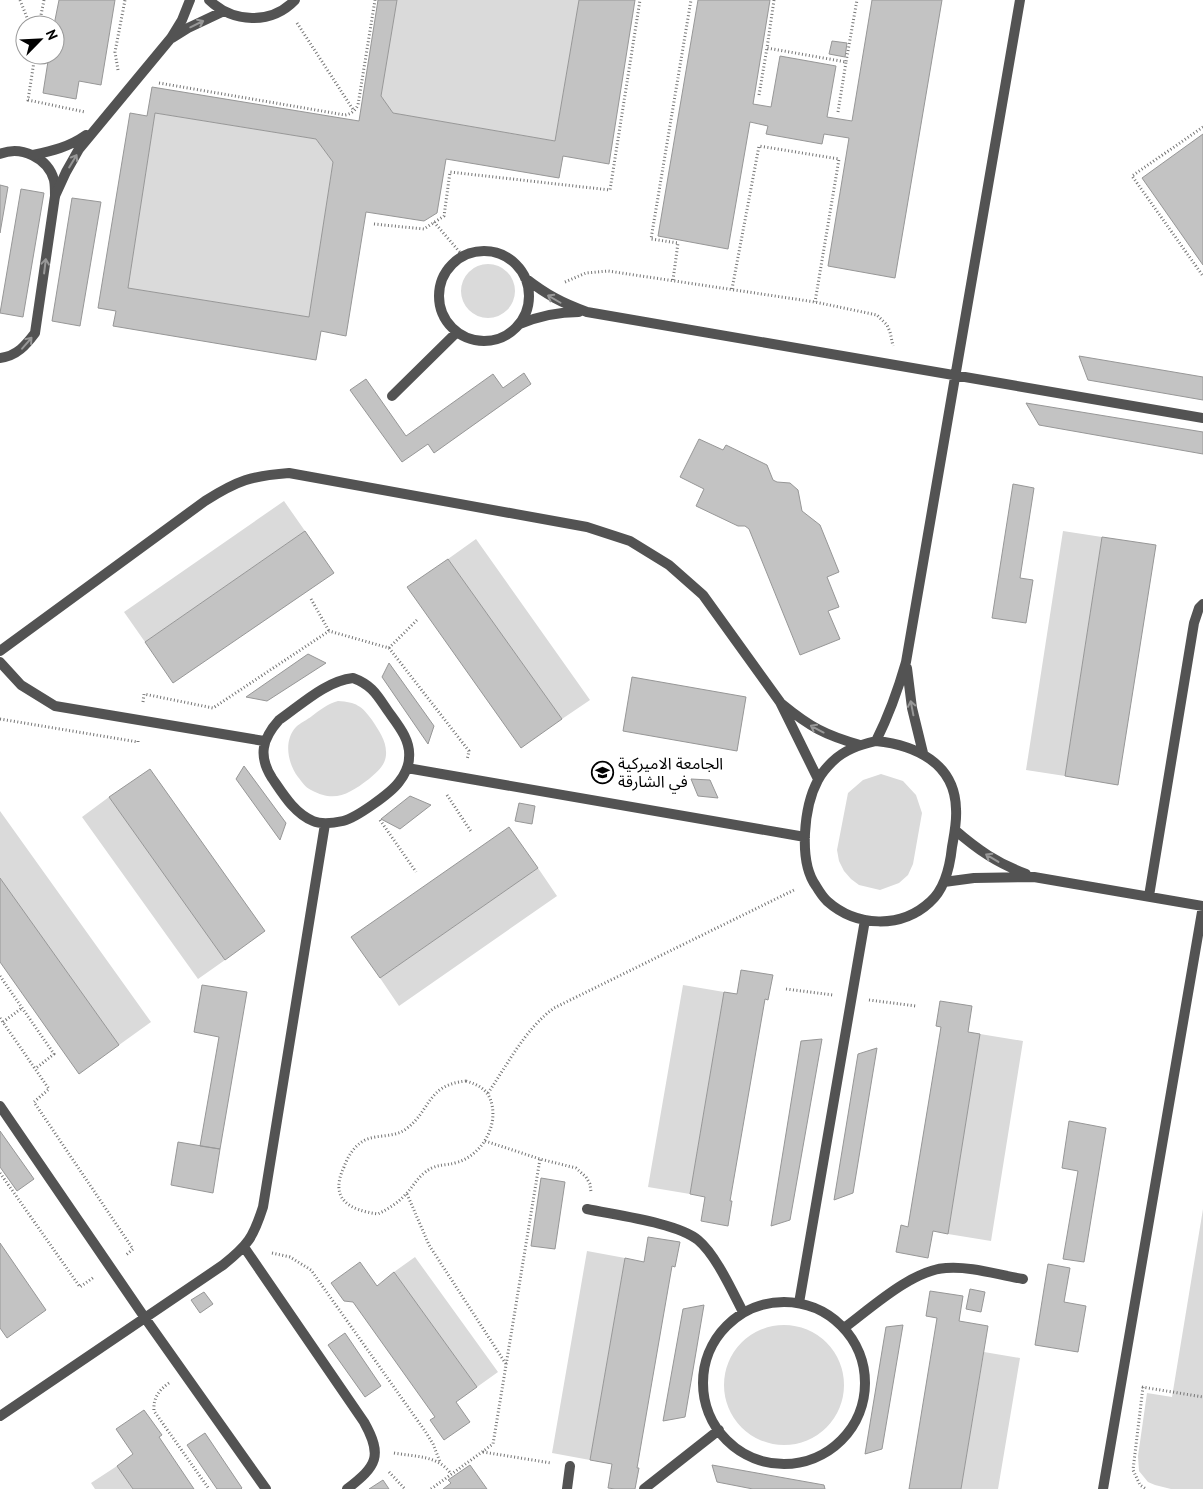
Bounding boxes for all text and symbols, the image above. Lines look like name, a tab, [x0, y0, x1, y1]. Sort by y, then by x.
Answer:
north arrow	[15, 15, 65, 65]
one-way arrow	[189, 19, 204, 28]
text: N	[42, 27, 62, 43]
one-way arrow	[68, 154, 78, 168]
one-way arrow	[40, 259, 50, 275]
one-way arrow	[548, 293, 562, 303]
one-way arrow	[21, 336, 32, 349]
one-way arrow	[907, 700, 917, 716]
one-way arrow	[810, 724, 825, 733]
place label: الجامعة الاميركية في الشارقة	[618, 753, 723, 794]
school or university icon: الجامعة الاميركية في الشارقة	[590, 760, 614, 784]
one-way arrow	[985, 853, 999, 863]

